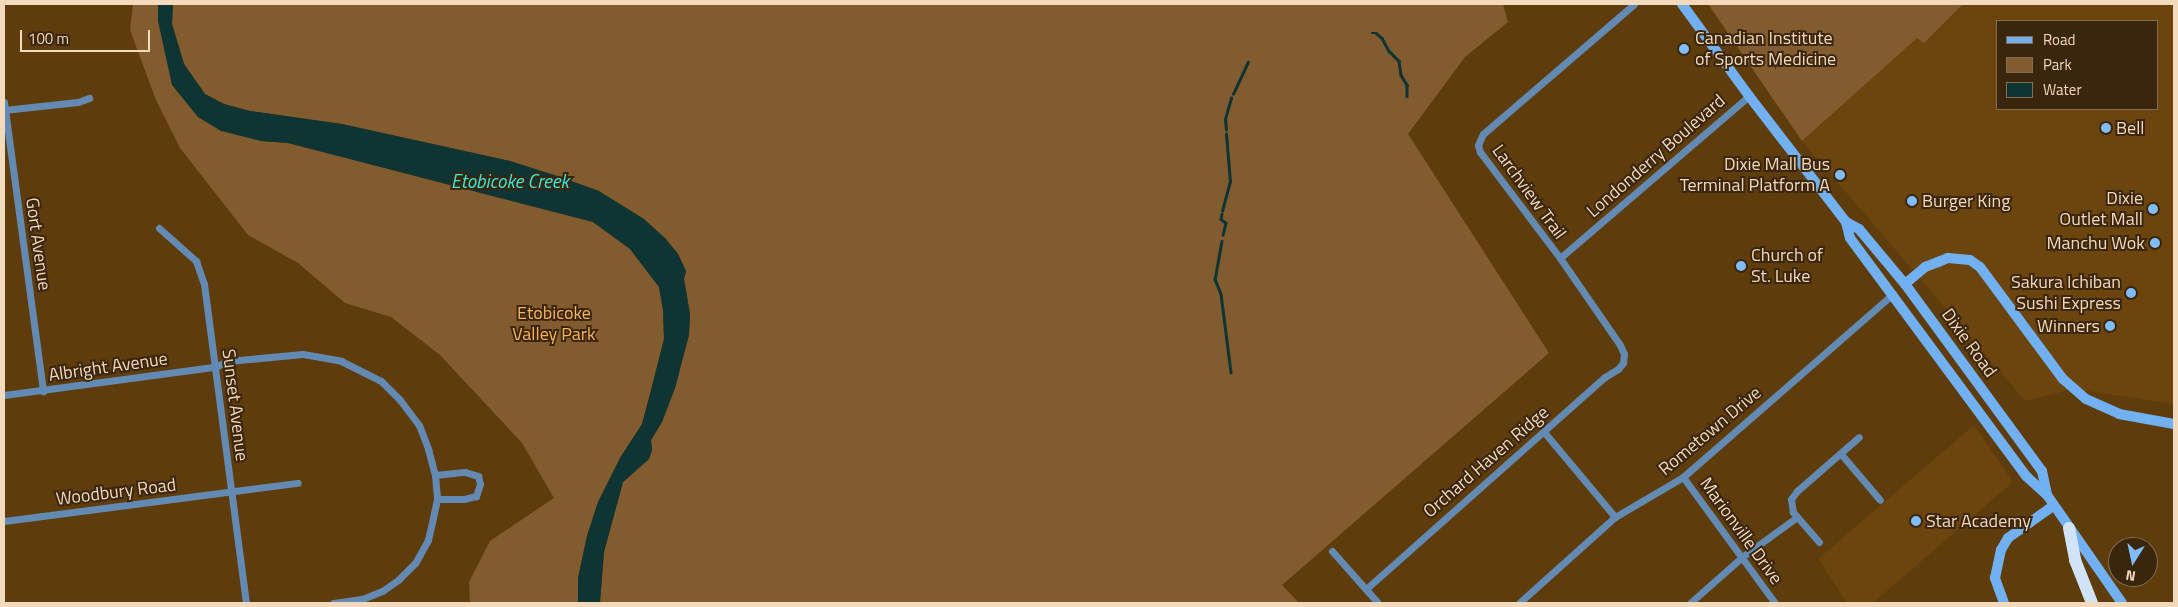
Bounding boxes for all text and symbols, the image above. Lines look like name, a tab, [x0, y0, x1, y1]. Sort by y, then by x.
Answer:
scale bar	[22, 20, 152, 52]
legend	[1996, 20, 2158, 110]
text: 100 m	[28, 27, 69, 50]
place label: Canadian Institute of Sports Medicine	[1695, 28, 1836, 70]
text: Road	[2043, 28, 2075, 51]
marker: Canadian Institute of Sports Medicine	[1677, 42, 1691, 56]
text: Park	[2043, 53, 2072, 76]
text: Water	[2043, 78, 2082, 101]
street label: Londonderry Boulevard	[1582, 90, 1730, 222]
place label: Bell	[2116, 117, 2144, 139]
marker: Bell	[2100, 122, 2112, 134]
street label: Larchview Trail	[1487, 140, 1571, 244]
place label: Dixie Mall Bus Terminal Platform A	[1680, 154, 1830, 196]
marker: Dixie Mall Bus Terminal Platform A	[1834, 169, 1846, 181]
water label: Etobicoke Creek	[451, 170, 569, 192]
place label: Dixie Outlet Mall	[2059, 188, 2143, 230]
place label: Burger King	[1922, 190, 2010, 212]
marker: Burger King	[1906, 195, 1918, 207]
street label: Gort Avenue	[21, 196, 55, 292]
marker: Dixie Outlet Mall	[2147, 203, 2159, 215]
place label: Manchu Wok	[2046, 232, 2145, 254]
marker: Manchu Wok	[2149, 237, 2161, 249]
place label: Church of St. Luke	[1751, 245, 1823, 288]
marker: Church of St. Luke	[1735, 260, 1747, 272]
place label: Sakura Ichiban Sushi Express	[2011, 272, 2121, 314]
marker: Sakura Ichiban Sushi Express	[2125, 287, 2137, 299]
park label: Etobicoke Valley Park	[512, 303, 596, 346]
street label: Dixie Road	[1937, 304, 2001, 382]
place label: Winners	[2037, 315, 2100, 337]
marker: Winners	[2104, 320, 2116, 332]
street label: Albright Avenue	[47, 348, 169, 386]
street label: Sunset Avenue	[217, 348, 253, 462]
street label: Rometown Drive	[1654, 382, 1766, 480]
street label: Orchard Haven Ridge	[1419, 402, 1553, 522]
street label: Marionville Drive	[1695, 473, 1787, 589]
street label: Woodbury Road	[55, 474, 177, 510]
place label: Star Academy	[1926, 510, 2031, 532]
marker: Star Academy	[1910, 515, 1922, 527]
north arrow	[2108, 537, 2158, 587]
text: N	[2124, 565, 2137, 587]

